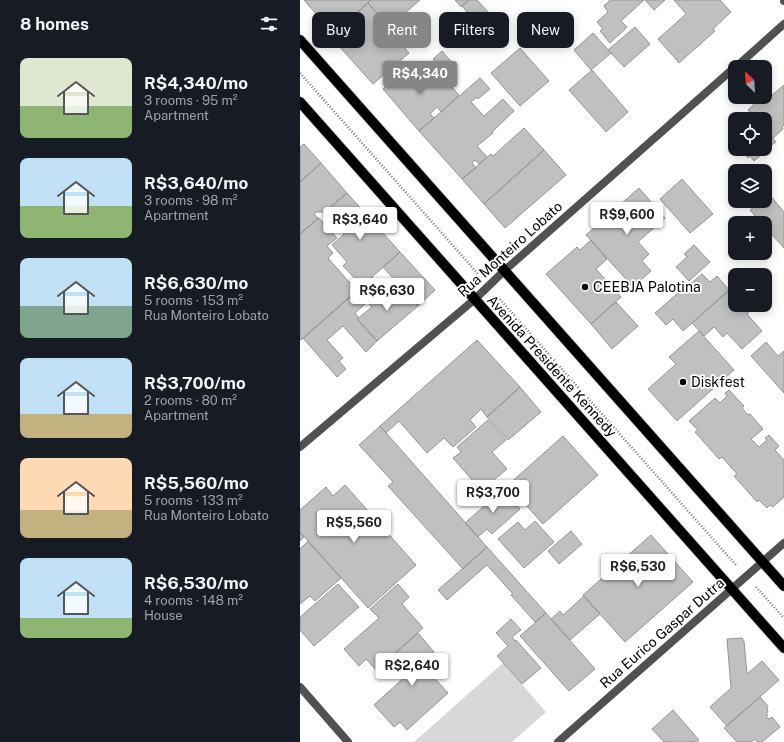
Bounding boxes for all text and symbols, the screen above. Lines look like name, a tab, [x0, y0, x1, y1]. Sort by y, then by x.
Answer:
chip: Buy	[312, 12, 365, 48]
chip: Rent	[373, 12, 431, 48]
chip: Filters	[439, 12, 509, 48]
chip: New	[517, 12, 574, 48]
icon: filters	[258, 13, 280, 35]
text: 8 homes	[20, 14, 89, 34]
north arrow	[728, 60, 772, 104]
map controls	[728, 60, 772, 312]
pin: R$4,340	[383, 61, 457, 95]
text: R$4,340	[392, 66, 448, 81]
text: R$4,340/mo	[144, 73, 248, 93]
icon: home	[52, 74, 100, 122]
text: 3 rooms · 95 m²	[144, 93, 238, 108]
text: Apartment	[144, 108, 209, 123]
button: locate	[728, 112, 772, 156]
button: layers	[728, 164, 772, 208]
text: R$3,640/mo	[144, 173, 248, 193]
icon: home	[52, 174, 100, 222]
text: 3 rooms · 98 m²	[144, 193, 238, 208]
street label: Rua Monteiro Lobato	[455, 198, 565, 300]
pin: R$9,600	[590, 202, 664, 236]
pin: R$3,640	[323, 207, 397, 241]
text: R$9,600	[599, 207, 655, 222]
text: Apartment	[144, 208, 209, 223]
text: R$3,640	[332, 212, 388, 227]
button: +	[728, 216, 772, 260]
button: −	[728, 268, 772, 312]
text: R$6,630/mo	[144, 273, 248, 293]
icon: home	[52, 274, 100, 322]
pin: R$6,630	[350, 278, 424, 312]
place label: CEEBJA Palotina	[593, 279, 701, 295]
marker: CEEBJA Palotina	[580, 282, 590, 292]
text: R$6,630	[359, 283, 415, 298]
street label: Avenida Presidente Kennedy	[484, 292, 620, 441]
text: 5 rooms · 153 m²	[144, 293, 243, 308]
text: Rua Monteiro Lobato	[144, 308, 269, 323]
text: R$3,700/mo	[144, 373, 246, 393]
icon: home	[52, 374, 100, 422]
place label: Diskfest	[691, 374, 745, 390]
marker: Diskfest	[678, 377, 688, 387]
text: 2 rooms · 80 m²	[144, 393, 237, 408]
text: Apartment	[144, 408, 209, 423]
text: R$5,560/mo	[144, 473, 249, 493]
icon: home	[52, 474, 100, 522]
pin: R$3,700	[456, 480, 530, 514]
text: R$3,700	[466, 485, 520, 500]
text: 5 rooms · 133 m²	[144, 493, 243, 508]
text: Rua Monteiro Lobato	[144, 508, 269, 523]
pin: R$5,560	[317, 510, 391, 544]
text: R$5,560	[326, 515, 382, 530]
pin: R$6,530	[601, 554, 675, 588]
text: R$6,530	[610, 559, 666, 574]
text: R$6,530/mo	[144, 573, 249, 593]
icon: home	[52, 574, 100, 622]
street label: Rua Eurico Gaspar Dutra	[597, 575, 727, 691]
text: 4 rooms · 148 m²	[144, 593, 243, 608]
text: House	[144, 608, 183, 623]
pin: R$2,640	[375, 653, 449, 687]
text: R$2,640	[384, 658, 440, 673]

